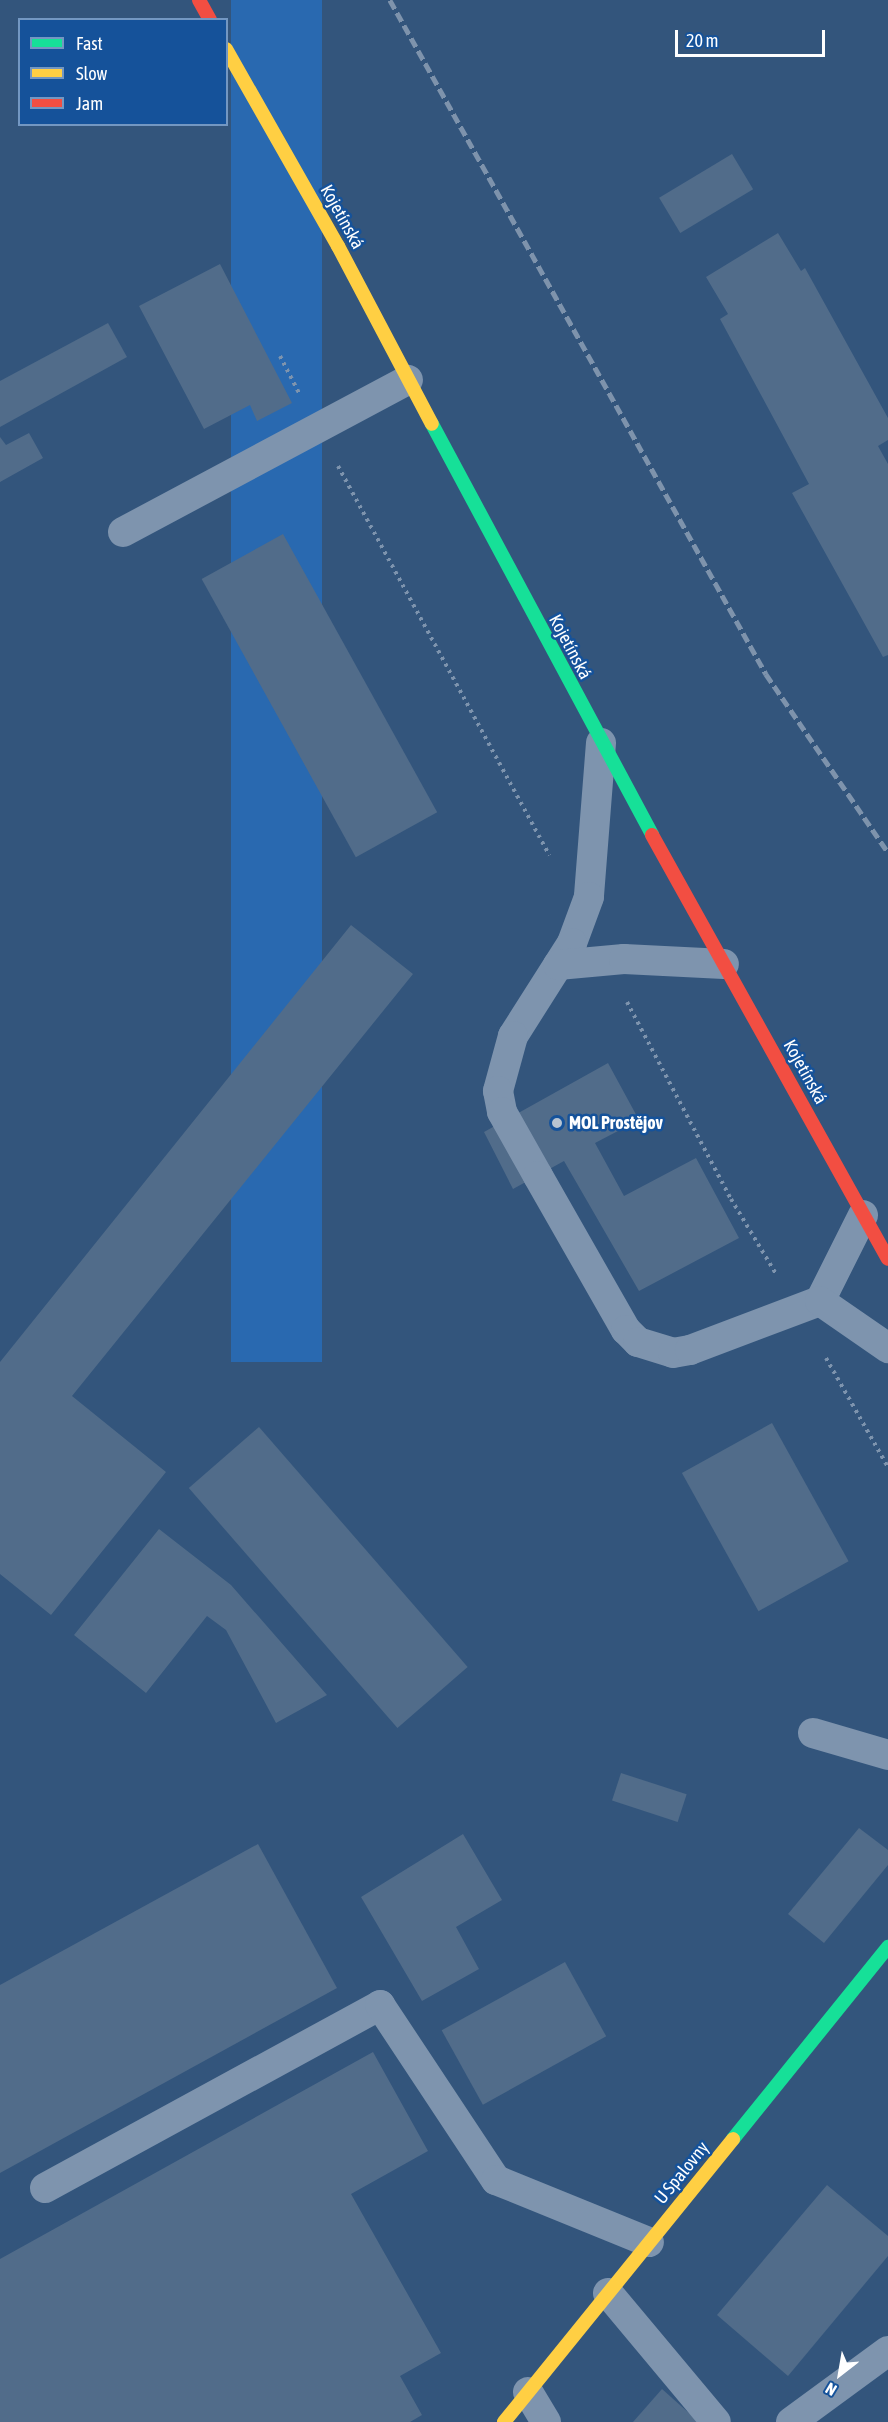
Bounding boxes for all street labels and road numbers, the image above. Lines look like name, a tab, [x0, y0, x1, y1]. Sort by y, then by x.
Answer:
street label: Kojetínská	[316, 181, 368, 253]
street label: Kojetínská	[544, 611, 596, 683]
street label: Kojetínská	[779, 1036, 831, 1108]
street label: U Spalovny	[650, 2137, 714, 2209]

